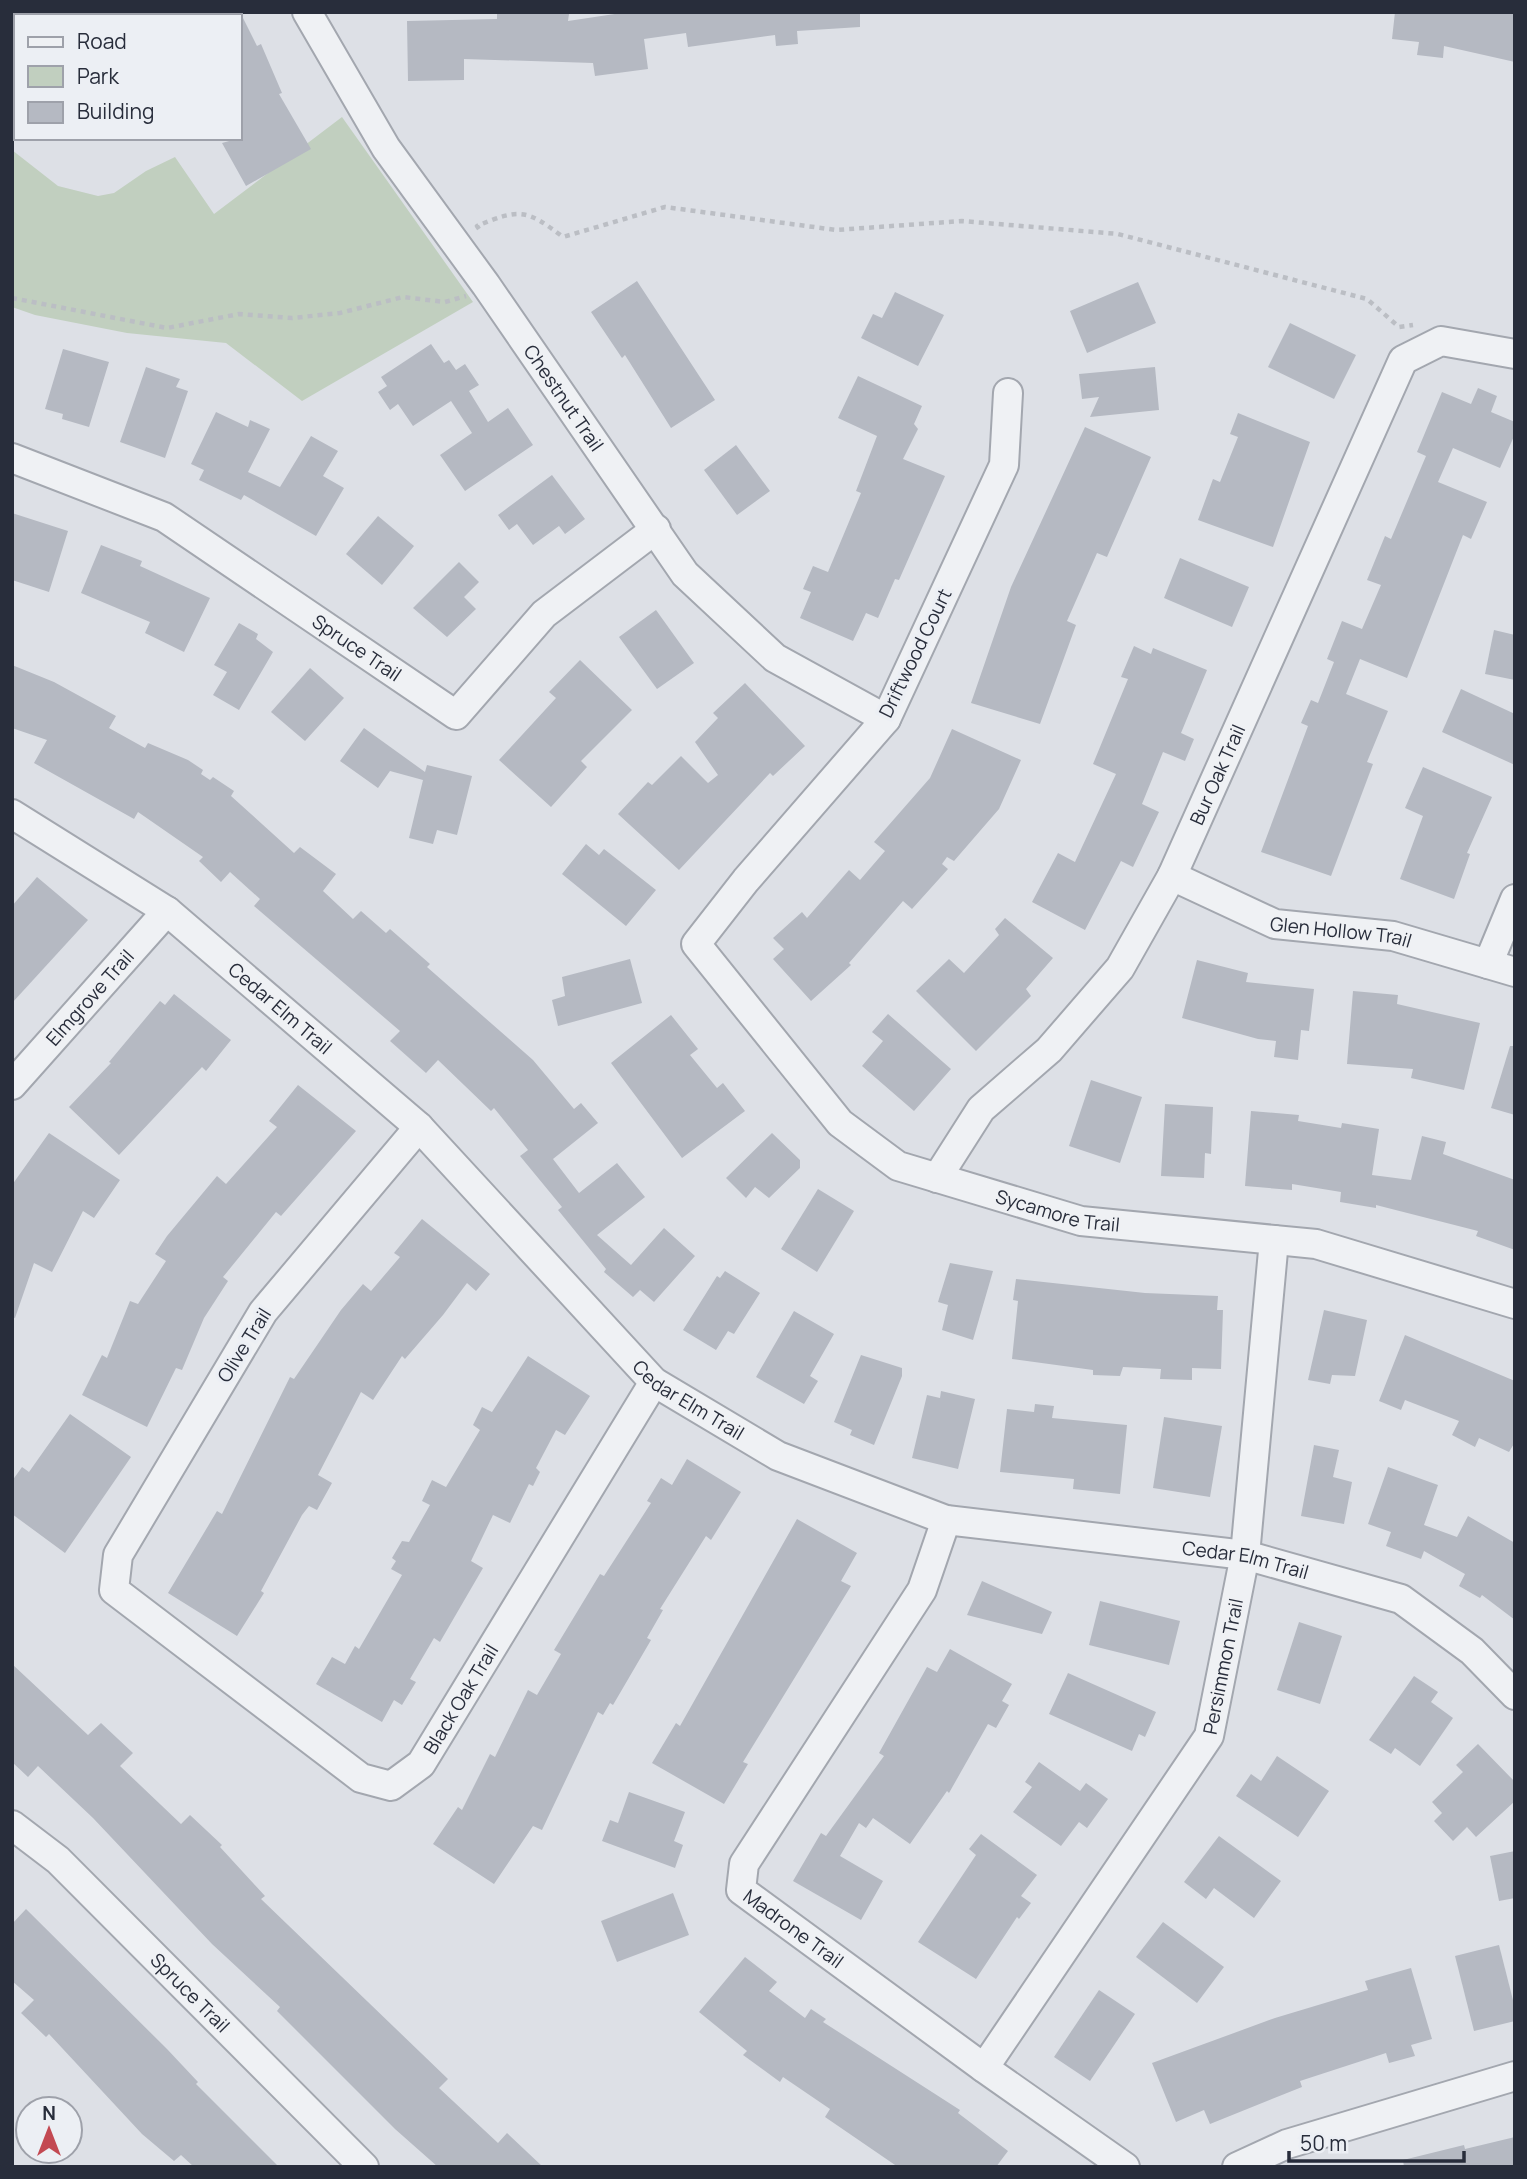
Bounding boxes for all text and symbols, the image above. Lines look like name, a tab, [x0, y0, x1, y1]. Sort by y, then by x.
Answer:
legend	[14, 14, 242, 140]
text: Road	[77, 27, 127, 55]
text: Park	[77, 62, 119, 90]
text: Building	[77, 97, 154, 125]
street label: Chestnut Trail	[518, 339, 610, 456]
street label: Driftwood Court	[872, 584, 958, 722]
street label: Spruce Trail	[307, 608, 407, 687]
street label: Bur Oak Trail	[1184, 720, 1251, 829]
street label: Glen Hollow Trail	[1269, 911, 1415, 954]
street label: Elmgrove Trail	[40, 944, 140, 1051]
street label: Cedar Elm Trail	[223, 956, 338, 1060]
street label: Sycamore Trail	[993, 1183, 1121, 1238]
street label: Olive Trail	[211, 1303, 277, 1387]
street label: Cedar Elm Trail	[627, 1354, 749, 1446]
street label: Cedar Elm Trail	[1181, 1535, 1312, 1585]
street label: Persimmon Trail	[1197, 1596, 1249, 1737]
street label: Black Oak Trail	[417, 1639, 504, 1759]
street label: Madrone Trail	[738, 1883, 849, 1974]
street label: Spruce Trail	[145, 1947, 236, 2038]
north arrow	[14, 2095, 84, 2165]
text: N	[42, 2100, 56, 2126]
scale bar	[1289, 2120, 1464, 2164]
text: 50 m	[1300, 2129, 1347, 2157]

